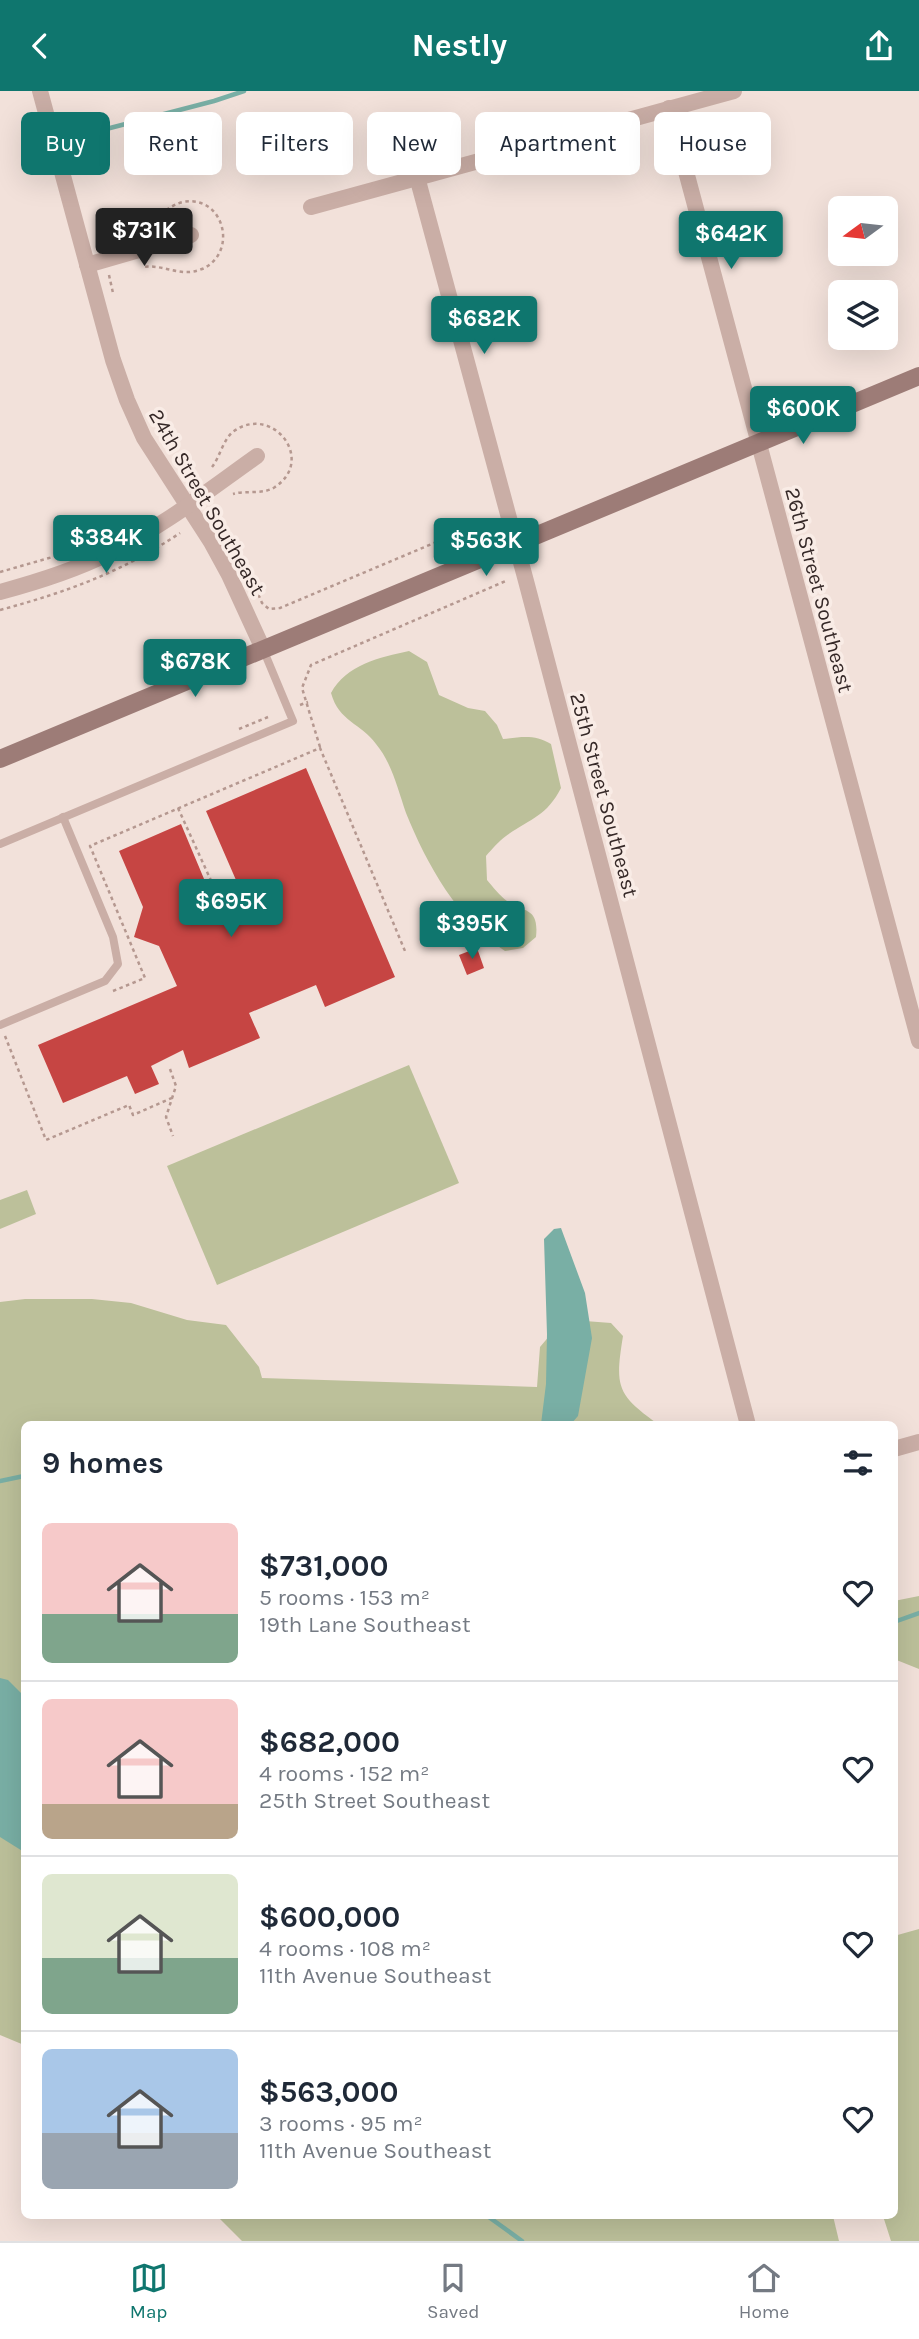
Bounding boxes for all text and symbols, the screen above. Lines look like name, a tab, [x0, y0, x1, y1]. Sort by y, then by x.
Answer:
icon: back	[21, 27, 59, 65]
text: Nestly	[412, 27, 507, 64]
icon: share	[860, 27, 898, 65]
chip: Buy	[21, 112, 110, 175]
chip: Rent	[124, 112, 222, 175]
chip: Filters	[236, 112, 353, 175]
chip: New	[367, 112, 461, 175]
chip: Apartment	[475, 112, 640, 175]
chip: House	[654, 112, 771, 175]
north arrow	[828, 196, 898, 266]
map controls	[828, 196, 898, 350]
pin: $731K	[95, 209, 193, 268]
pin: $642K	[682, 211, 780, 271]
text: $731K	[112, 217, 176, 244]
text: $642K	[695, 220, 767, 247]
button: layers	[828, 280, 898, 350]
pin: $682K	[435, 296, 533, 356]
text: $682K	[447, 305, 521, 332]
pin: $600K	[754, 387, 852, 446]
text: $600K	[766, 395, 840, 422]
street label: 24th Street Southeast	[144, 405, 270, 599]
street label: 26th Street Southeast	[780, 485, 858, 695]
pin: $384K	[57, 515, 155, 575]
pin: $563K	[437, 519, 535, 578]
text: $384K	[69, 524, 143, 551]
text: $563K	[450, 527, 522, 554]
pin: $678K	[146, 639, 244, 699]
text: $678K	[159, 648, 231, 675]
street label: 25th Street Southeast	[565, 690, 643, 900]
pin: $695K	[182, 879, 280, 939]
text: $695K	[195, 888, 267, 915]
pin: $395K	[423, 901, 521, 961]
text: $395K	[436, 910, 508, 937]
icon: filters	[839, 1444, 877, 1482]
text: 9 homes	[42, 1445, 164, 1481]
text: $731,000	[259, 1548, 388, 1584]
icon: home	[98, 1551, 182, 1635]
icon: heart	[839, 1574, 877, 1612]
text: 5 rooms · 153 m²	[259, 1584, 430, 1611]
text: 19th Lane Southeast	[259, 1611, 471, 1638]
text: $682,000	[259, 1724, 400, 1760]
icon: home	[98, 1727, 182, 1811]
icon: heart	[839, 1750, 877, 1788]
text: 4 rooms · 152 m²	[259, 1760, 430, 1787]
text: 25th Street Southeast	[259, 1787, 490, 1814]
text: $600,000	[259, 1899, 400, 1935]
icon: home	[98, 1902, 182, 1986]
icon: heart	[839, 1925, 877, 1963]
text: 4 rooms · 108 m²	[259, 1935, 431, 1962]
text: 11th Avenue Southeast	[259, 1962, 491, 1989]
text: $563,000	[259, 2074, 399, 2110]
icon: home	[98, 2077, 182, 2161]
icon: heart	[839, 2100, 877, 2138]
text: 3 rooms · 95 m²	[259, 2110, 423, 2137]
text: 11th Avenue Southeast	[259, 2137, 491, 2164]
tab: Map	[130, 2259, 168, 2323]
tab: Saved	[427, 2259, 479, 2323]
tab: Home	[739, 2259, 789, 2323]

